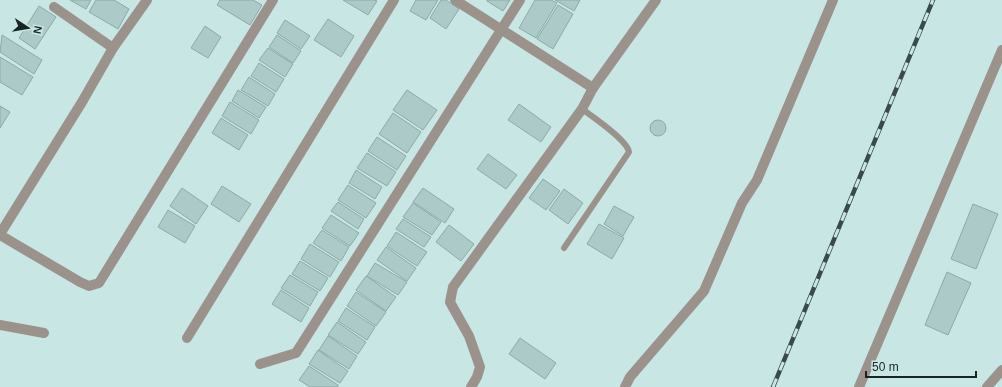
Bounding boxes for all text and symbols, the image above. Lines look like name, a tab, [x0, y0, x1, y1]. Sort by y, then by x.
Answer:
north arrow	[8, 8, 48, 48]
text: N	[31, 25, 44, 35]
scale bar	[866, 353, 976, 379]
text: 50 m	[872, 360, 899, 374]

